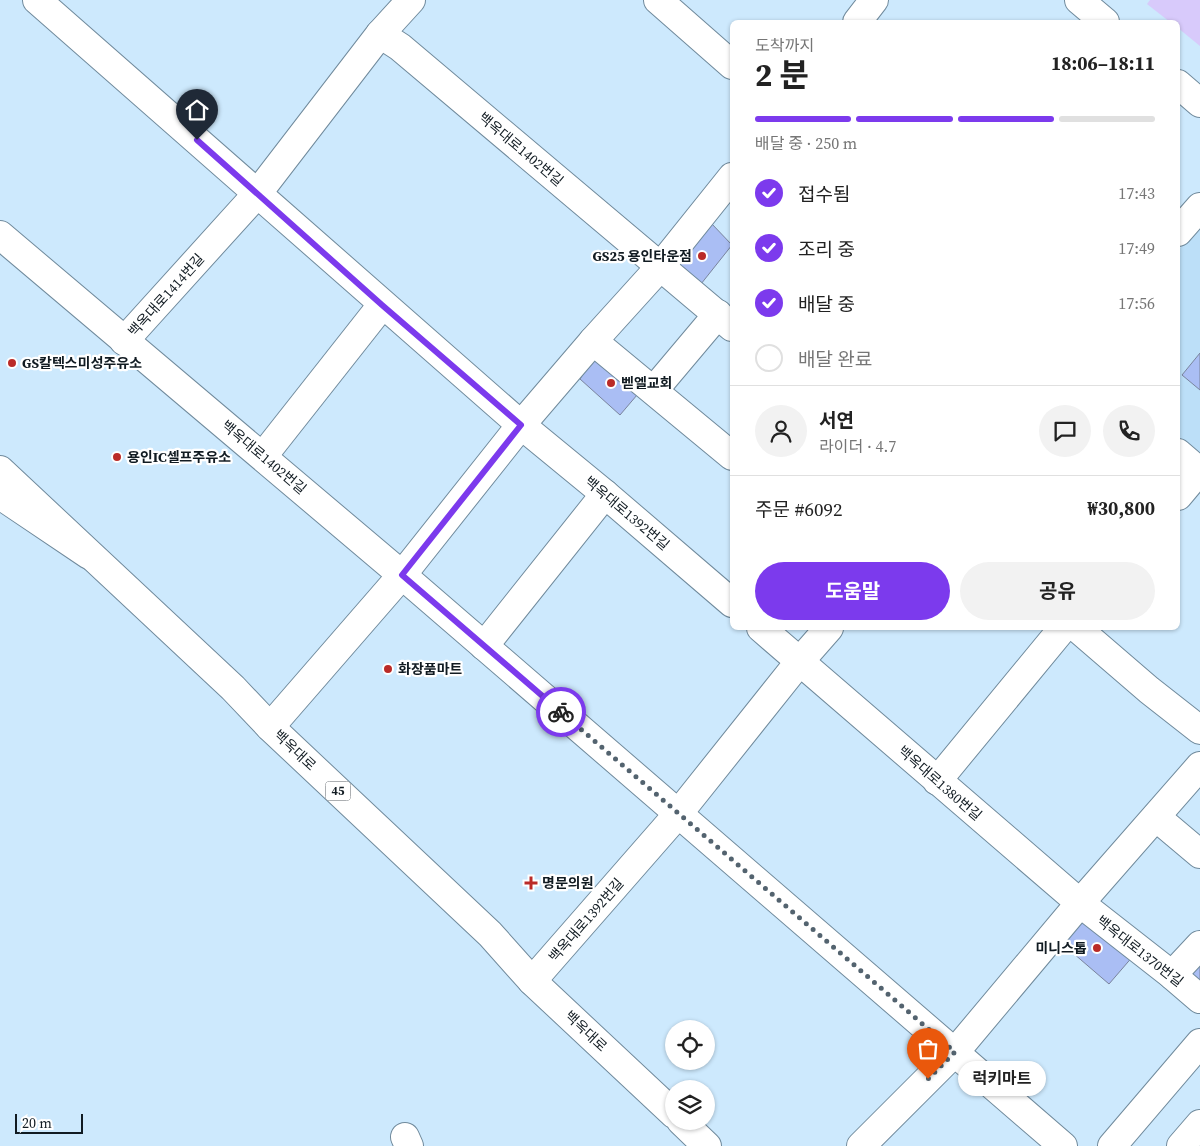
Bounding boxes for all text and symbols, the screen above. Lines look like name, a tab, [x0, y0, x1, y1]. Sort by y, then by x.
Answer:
text: 도착까지	[755, 34, 814, 56]
text: 18:06–18:11	[1051, 50, 1155, 76]
text: 2 분	[755, 53, 809, 97]
pin	[176, 89, 218, 140]
icon: home	[183, 96, 211, 124]
street label: 백옥대로1402번길	[474, 108, 568, 190]
text: 배달 중 · 250 m	[755, 132, 857, 154]
icon: check	[755, 179, 783, 207]
text: 접수됨	[798, 181, 850, 207]
text: 17:43	[1118, 182, 1155, 204]
icon: check	[755, 234, 783, 262]
text: 조리 중	[798, 236, 855, 262]
text: 17:49	[1118, 237, 1155, 259]
place label: GS25 용인타운점	[592, 246, 692, 266]
street label: 백옥대로1414번길	[123, 249, 209, 341]
marker: GS25 용인타운점	[696, 250, 708, 262]
icon: check	[755, 289, 783, 317]
text: 배달 중	[798, 291, 855, 317]
text: 17:56	[1118, 292, 1155, 314]
text: 배달 완료	[798, 346, 872, 372]
place label: GS칼텍스미성주유소	[22, 353, 142, 373]
marker: GS칼텍스미성주유소	[6, 357, 18, 369]
place label: 벧엘교회	[621, 373, 673, 393]
marker: 벧엘교회	[605, 377, 617, 389]
button: person	[755, 405, 807, 457]
button: chat	[1039, 405, 1091, 457]
button: phone	[1103, 405, 1155, 457]
text: 서연	[819, 407, 854, 433]
street label: 백옥대로1402번길	[217, 416, 311, 498]
text: 라이더 · 4.7	[819, 435, 896, 457]
place label: 용인IC셀프주유소	[127, 447, 231, 467]
marker: 용인IC셀프주유소	[111, 451, 123, 463]
street label: 백옥대로1392번길	[580, 472, 674, 554]
text: ₩30,800	[1088, 495, 1155, 521]
text: 주문 #6092	[755, 496, 842, 522]
button: 도움말	[755, 562, 950, 620]
button: 공유	[960, 562, 1155, 620]
place label: 화장품마트	[398, 659, 463, 679]
marker: 화장품마트	[382, 663, 394, 675]
courier	[536, 687, 586, 737]
icon: bike	[547, 698, 575, 726]
street label: 백옥대로	[269, 725, 321, 775]
street label: 백옥대로1380번길	[894, 741, 986, 825]
road number: 45	[326, 781, 350, 800]
place label: 명문의원	[542, 873, 594, 893]
street label: 백옥대로1392번길	[544, 874, 628, 966]
marker: 명문의원	[524, 876, 538, 890]
street label: 백옥대로1370번길	[1092, 911, 1188, 991]
place label: 미니스톱	[1035, 938, 1087, 958]
marker: 미니스톱	[1091, 942, 1103, 954]
street label: 백옥대로	[560, 1006, 612, 1056]
map controls	[665, 1020, 715, 1130]
button: locate	[665, 1020, 715, 1070]
pin	[907, 1028, 949, 1079]
icon: bag	[914, 1035, 942, 1063]
callout: 럭키마트	[958, 1062, 1046, 1096]
text: 럭키마트	[973, 1067, 1031, 1089]
button: layers	[665, 1080, 715, 1130]
scale bar	[15, 1111, 82, 1134]
text: 20 m	[22, 1113, 52, 1133]

